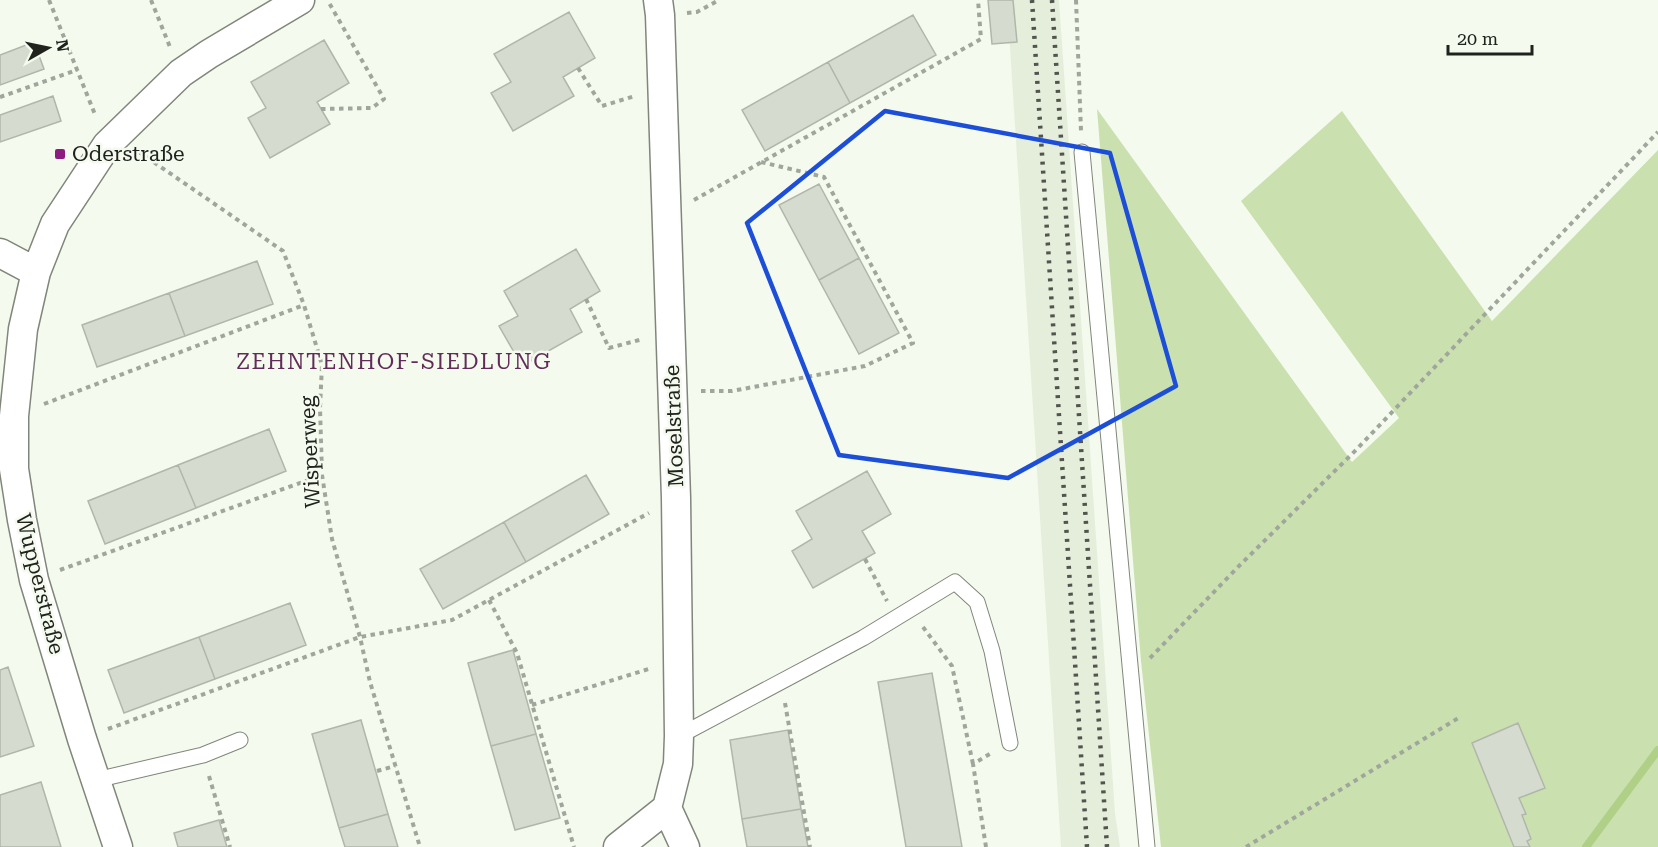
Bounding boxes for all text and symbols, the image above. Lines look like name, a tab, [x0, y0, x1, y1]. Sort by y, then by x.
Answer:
north arrow	[18, 18, 78, 78]
scale bar	[1448, 18, 1532, 56]
text: 20 m	[1457, 28, 1498, 49]
text: N	[52, 38, 73, 53]
place label: Oderstraße	[72, 142, 185, 166]
marker: Oderstraße	[53, 147, 67, 161]
district label: ZEHNTENHOF-SIEDLUNG	[236, 349, 552, 374]
street label: Moselstraße	[660, 364, 688, 488]
street label: Wisperweg	[295, 395, 325, 509]
street label: Wupperstraße	[11, 511, 69, 657]

